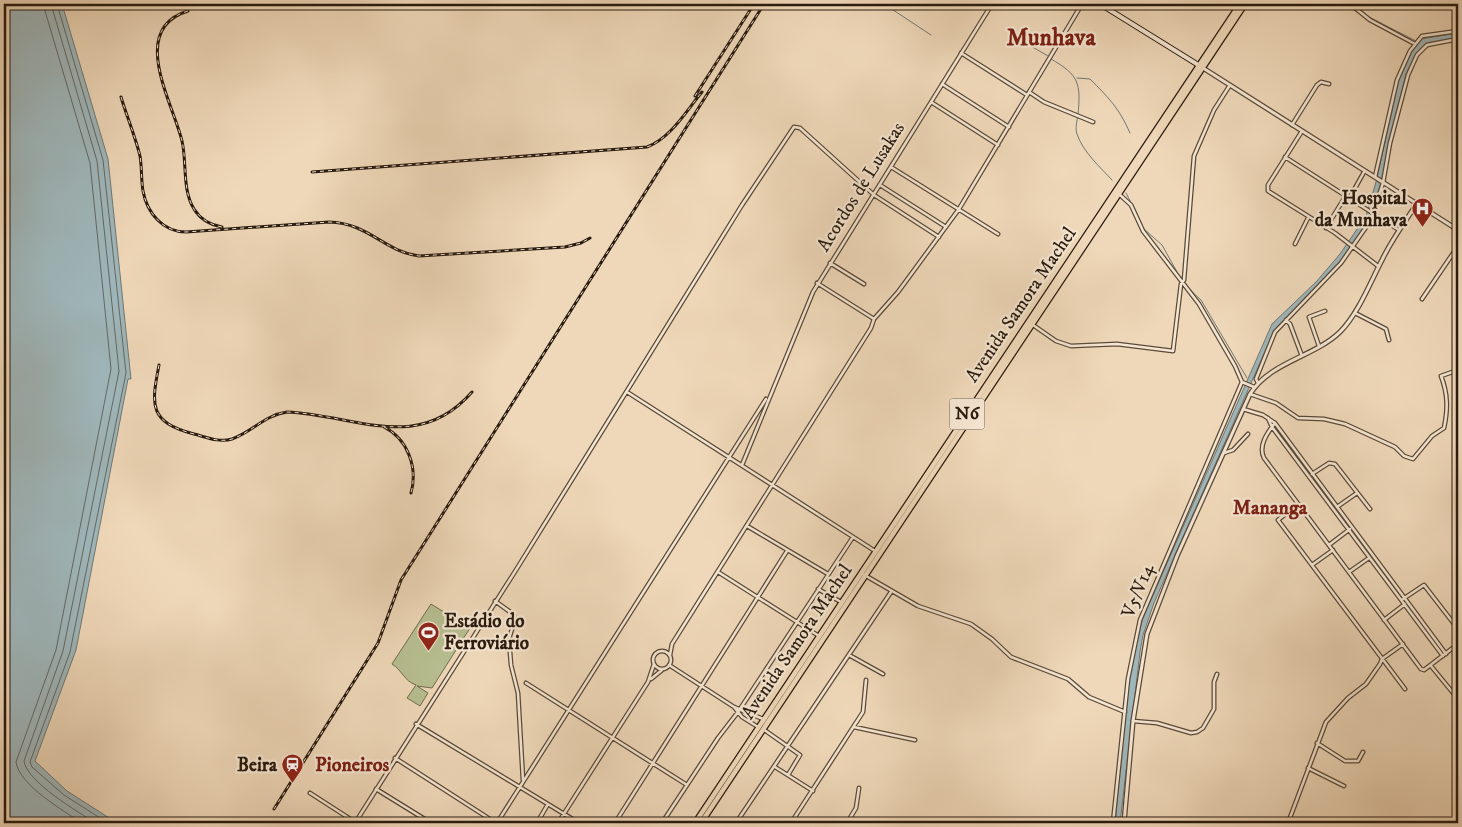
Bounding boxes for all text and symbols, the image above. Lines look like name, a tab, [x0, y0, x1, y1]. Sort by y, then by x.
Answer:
district label: Munhava	[1006, 23, 1096, 53]
street label: Acordos de Lusakas	[812, 118, 910, 256]
place label: Hospital da Munhava	[1315, 187, 1408, 232]
hospital icon: Hospital da Munhava	[1411, 197, 1435, 228]
street label: Avenida Samora Machel	[961, 223, 1082, 387]
road number: N6	[950, 398, 984, 429]
district label: Mananga	[1233, 496, 1308, 521]
street label: Avenida Samora Machel	[737, 560, 858, 724]
street label: V5/V14	[1116, 560, 1160, 622]
place label: Estádio do Ferroviário	[444, 610, 529, 655]
sports icon: Estádio do Ferroviário	[416, 620, 440, 651]
station icon: Beira	[281, 753, 305, 784]
district label: Pioneiros	[315, 753, 389, 778]
place label: Beira	[237, 754, 278, 777]

